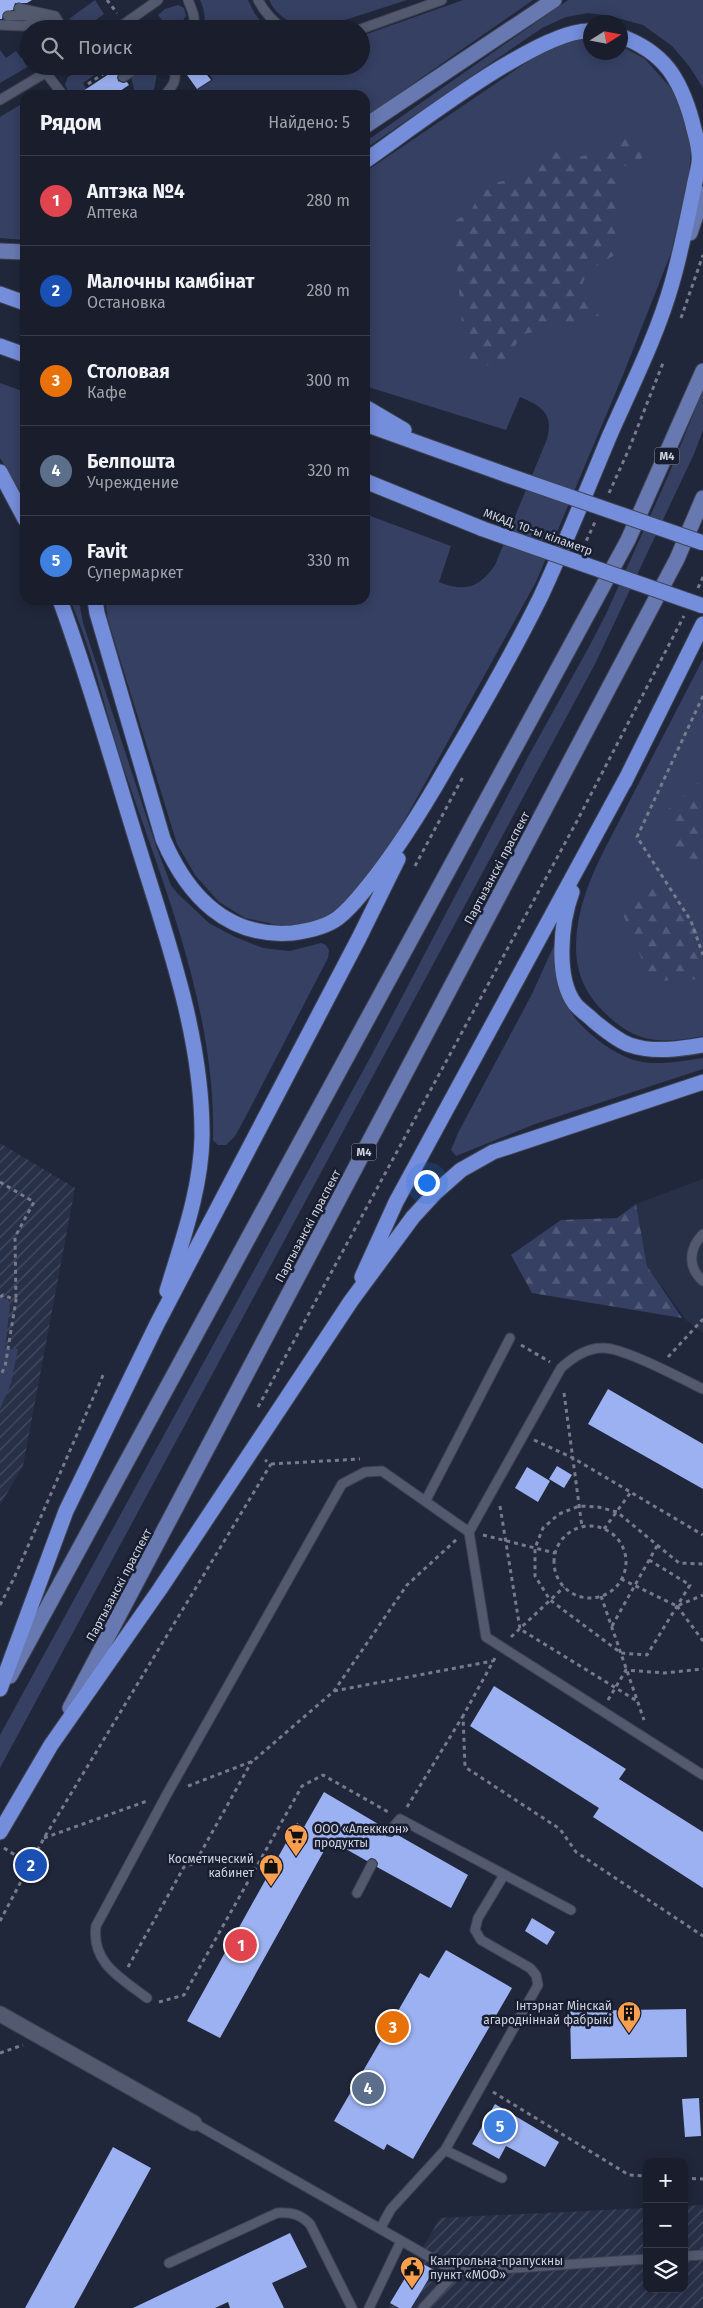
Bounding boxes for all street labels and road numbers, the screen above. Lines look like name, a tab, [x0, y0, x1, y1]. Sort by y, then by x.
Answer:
road number: М4	[654, 448, 680, 464]
street label: МКАД, 10-ы кіламетр	[481, 506, 595, 558]
street label: Партызанскі праспект	[461, 809, 533, 927]
road number: М4	[352, 1144, 376, 1160]
street label: Партызанскі праспект	[272, 1167, 344, 1285]
street label: Партызанскі праспект	[83, 1526, 155, 1644]

